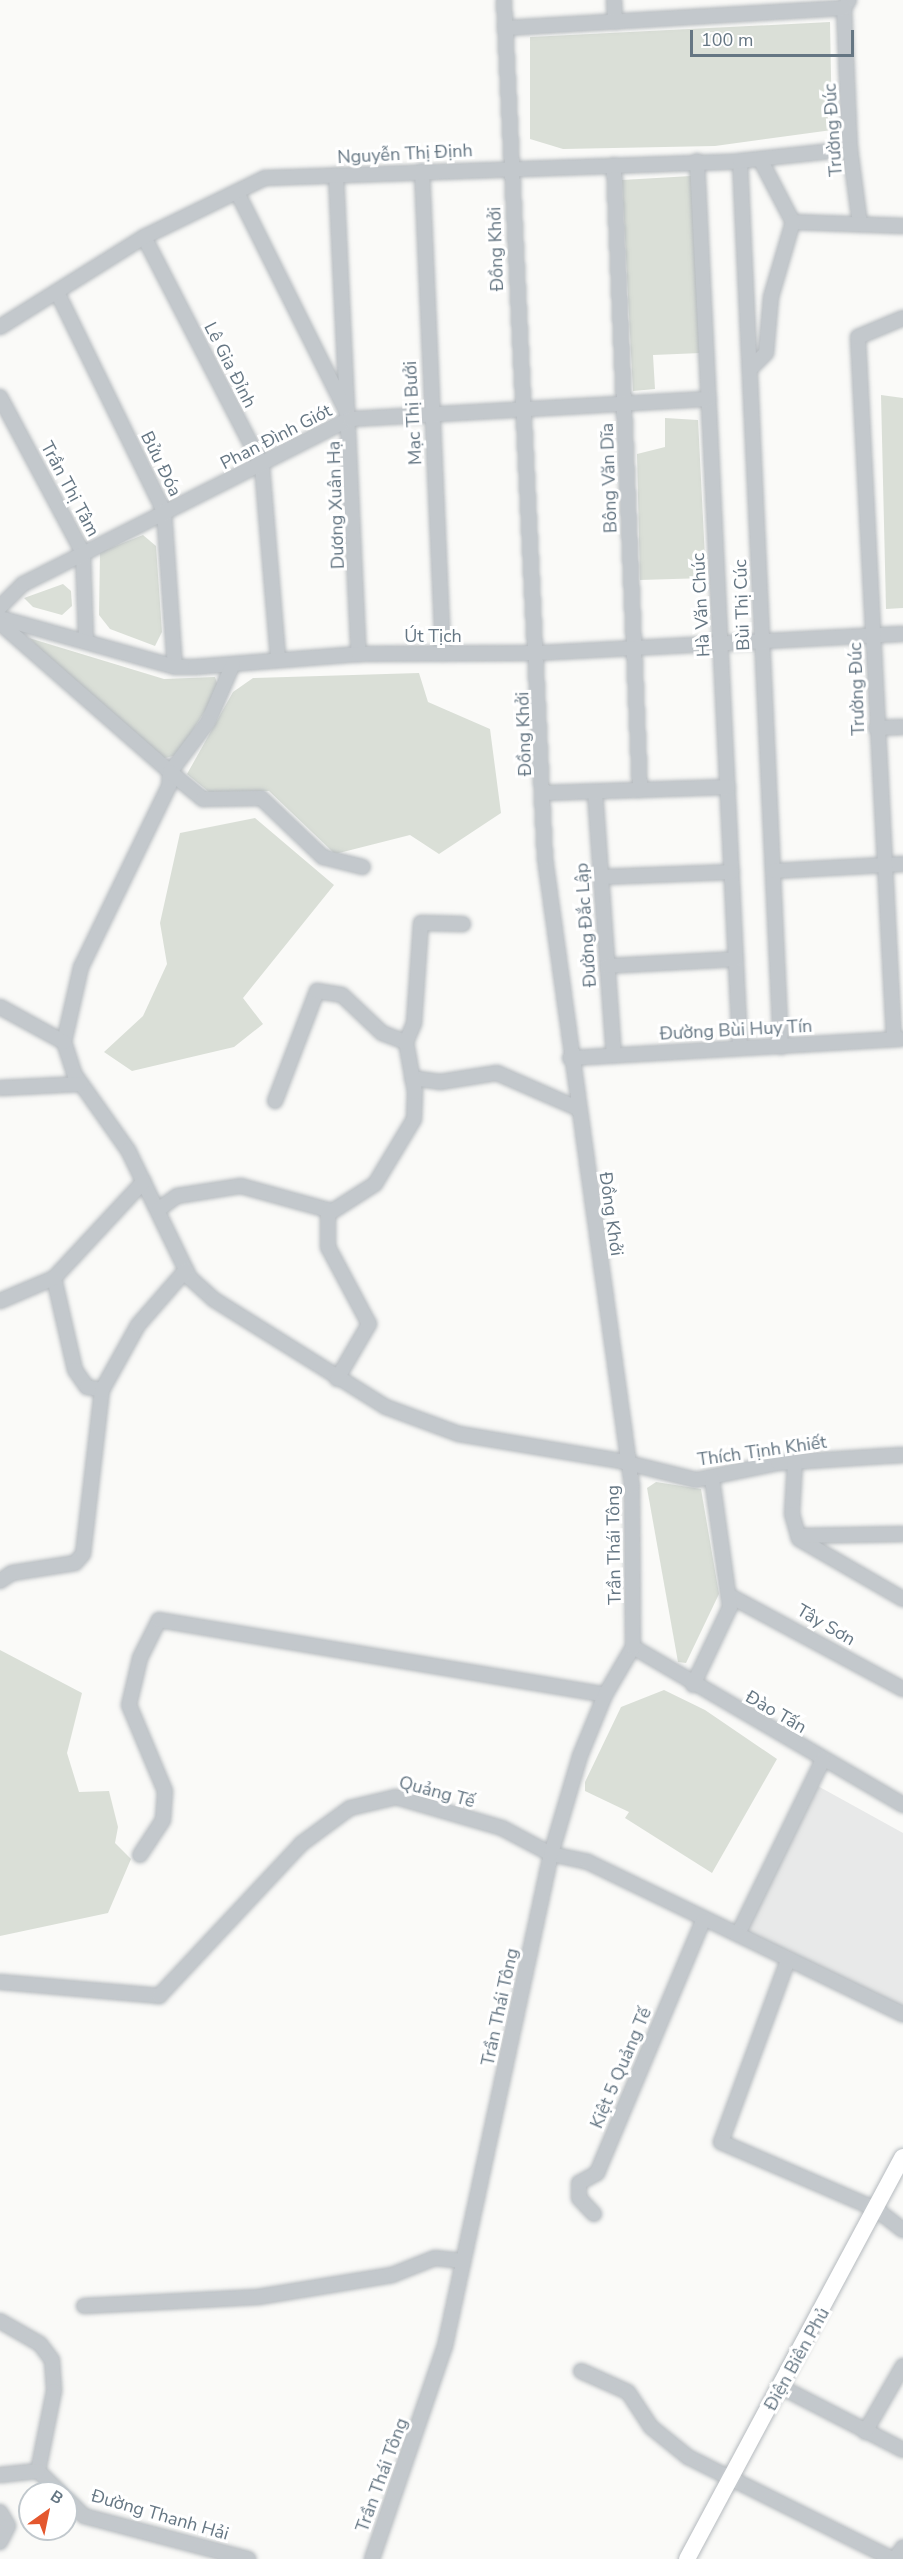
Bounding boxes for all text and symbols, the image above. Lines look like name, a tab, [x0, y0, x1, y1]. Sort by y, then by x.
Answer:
scale bar	[693, 18, 856, 56]
text: 100 m	[701, 28, 753, 52]
street label: Trường Đúc	[819, 83, 847, 177]
street label: Nguyễn Thị Định	[337, 140, 473, 168]
street label: Đồng Khởi	[484, 206, 508, 292]
street label: Lê Gia Đỉnh	[199, 319, 261, 411]
street label: Mạc Thị Bưởi	[399, 360, 427, 466]
street label: Phan Đình Giót	[217, 400, 335, 474]
street label: Bông Văn Dĩa	[596, 422, 622, 534]
street label: Bửu Đóa	[136, 428, 186, 500]
street label: Trần Thị Tâm	[36, 438, 104, 540]
street label: Dương Xuân Hạ	[323, 441, 349, 569]
street label: Hà Văn Chúc	[687, 552, 715, 658]
street label: Bùi Thị Cúc	[730, 559, 754, 651]
street label: Út Tịch	[404, 625, 462, 647]
street label: Trường Đúc	[845, 642, 869, 736]
street label: Đồng Khởi	[512, 691, 536, 777]
street label: Đường Đắc Lập	[571, 862, 601, 988]
street label: Đường Bùi Huy Tín	[659, 1015, 813, 1045]
street label: Đồng Khởi	[594, 1171, 628, 1257]
street label: Thích Tịnh Khiết	[696, 1431, 828, 1471]
street label: Trần Thái Tông	[602, 1485, 626, 1605]
street label: Tây Sơn	[793, 1600, 859, 1650]
street label: Đào Tấn	[742, 1686, 810, 1738]
street label: Quảng Tế	[397, 1771, 477, 1813]
street label: Trần Thái Tông	[477, 1946, 523, 2068]
street label: Kiệt 5 Quảng Tế	[586, 2004, 656, 2132]
street label: Điện Biên Phủ	[760, 2304, 834, 2414]
street label: Trần Thái Tông	[351, 2415, 413, 2535]
north arrow	[18, 2481, 78, 2541]
text: B	[46, 2485, 67, 2510]
street label: Đường Thanh Hải	[89, 2485, 231, 2545]

